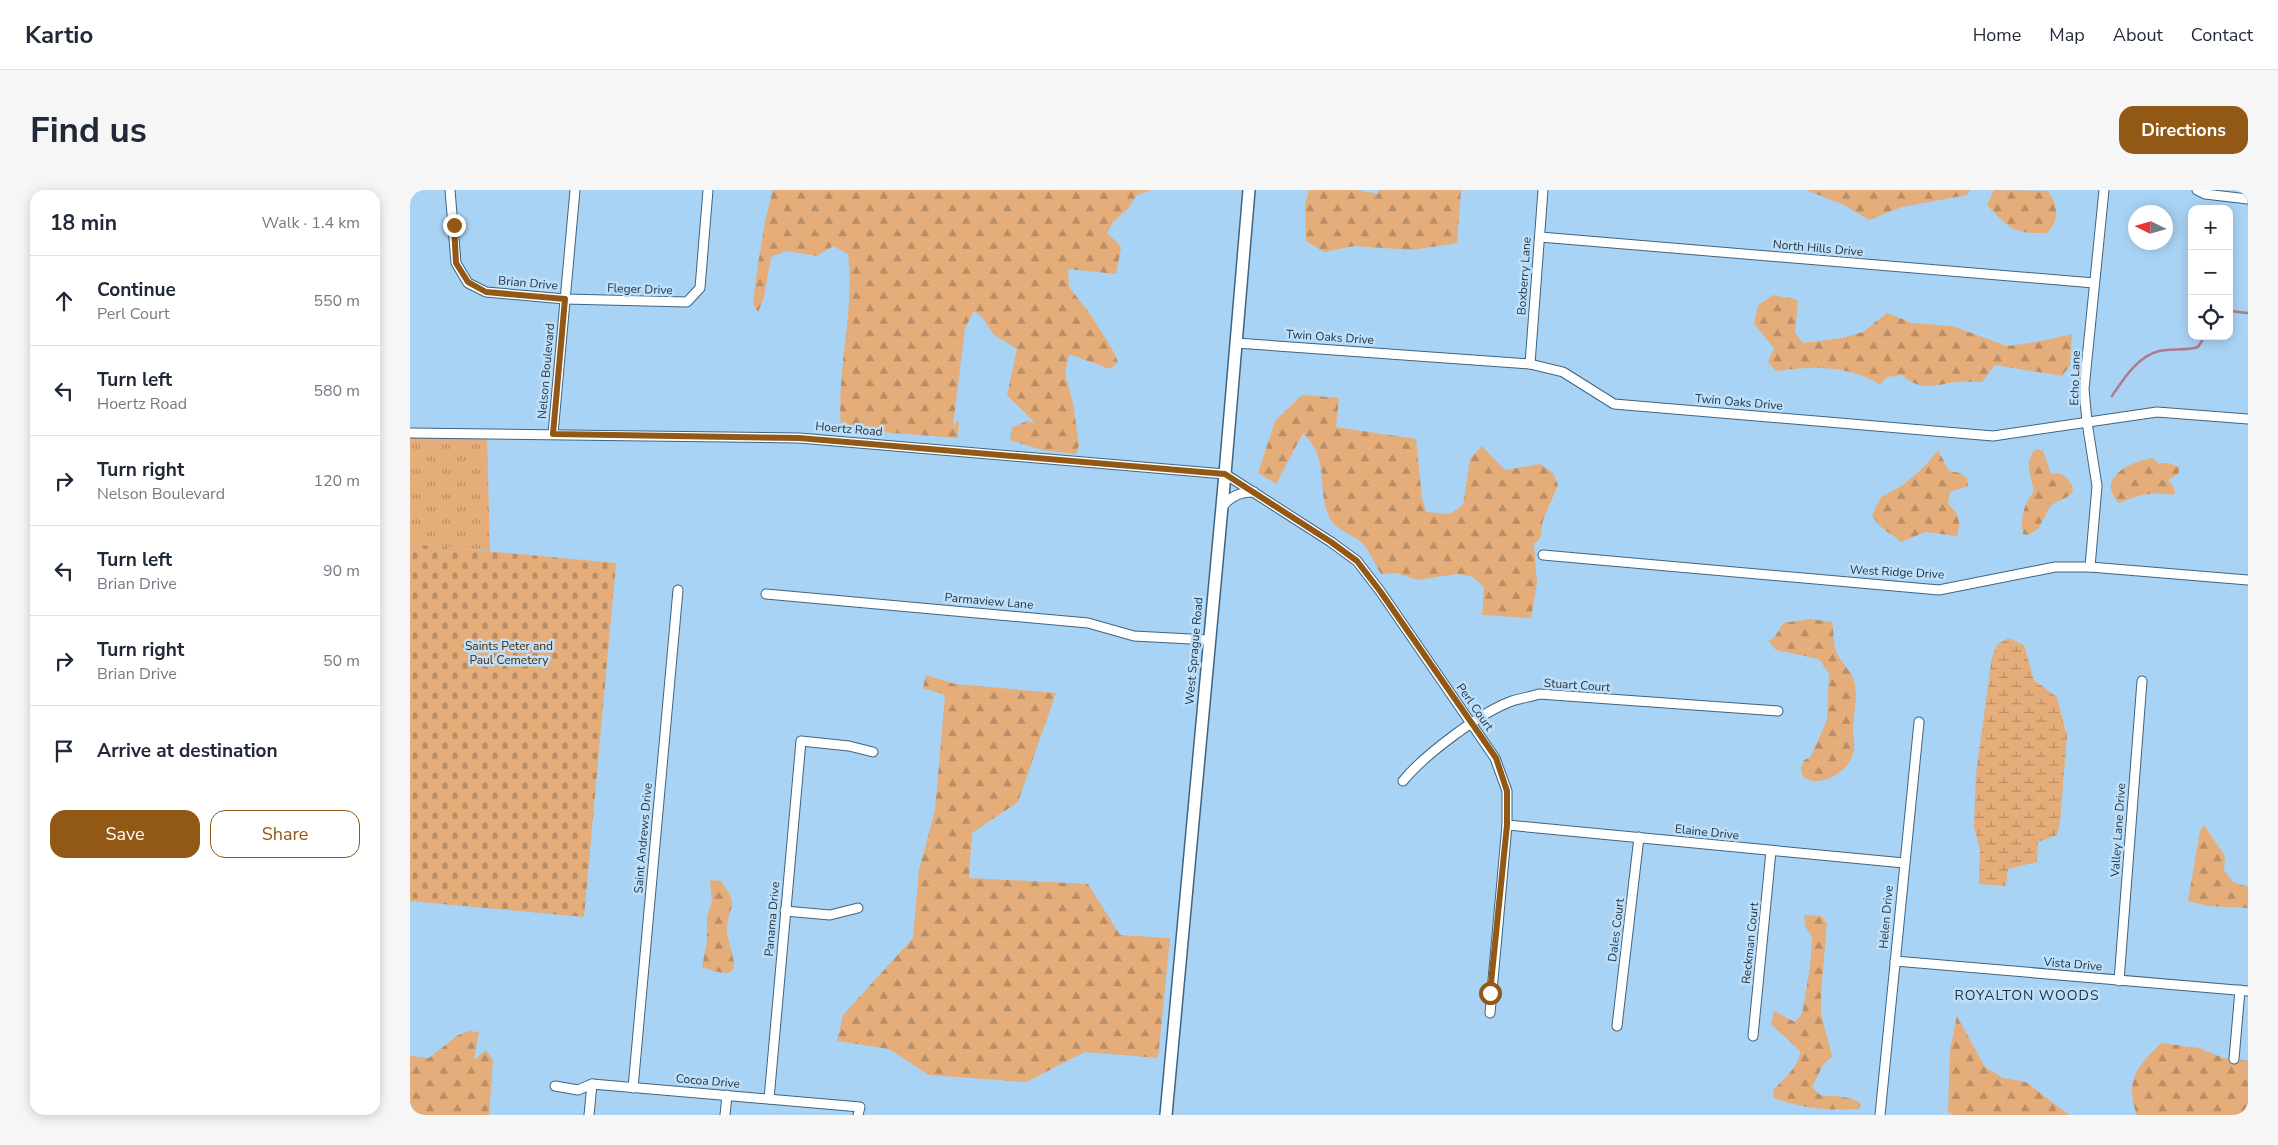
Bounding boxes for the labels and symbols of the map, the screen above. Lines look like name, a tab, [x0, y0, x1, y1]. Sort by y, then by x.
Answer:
north arrow	[2128, 205, 2173, 250]
route end	[443, 214, 466, 237]
street label: Boxberry Lane	[1513, 236, 1535, 316]
street label: North Hills Drive	[1772, 236, 1864, 260]
street label: Brian Drive	[497, 272, 559, 294]
street label: Fleger Drive	[607, 280, 673, 298]
street label: Nelson Boulevard	[534, 322, 558, 420]
street label: Twin Oaks Drive	[1286, 326, 1374, 348]
street label: Echo Lane	[2066, 350, 2084, 406]
street label: Twin Oaks Drive	[1694, 390, 1784, 414]
street label: Hoertz Road	[815, 418, 883, 440]
street label: West Ridge Drive	[1849, 562, 1945, 582]
street label: Parmaview Lane	[944, 589, 1034, 613]
street label: West Sprague Road	[1181, 597, 1207, 705]
park label: Saints Peter and Paul Cemetery	[465, 638, 553, 668]
street label: Stuart Court	[1543, 675, 1611, 695]
street label: Perl Court	[1453, 680, 1498, 735]
street label: Saint Andrews Drive	[630, 782, 656, 894]
street label: Valley Lane Drive	[2107, 782, 2129, 879]
street label: Elaine Drive	[1674, 821, 1740, 843]
street label: Panama Drive	[761, 881, 783, 957]
street label: Helen Drive	[1875, 885, 1897, 949]
street label: Dales Court	[1604, 897, 1628, 963]
street label: Reckman Court	[1738, 900, 1762, 985]
street label: Vista Drive	[2042, 953, 2103, 975]
route start	[1479, 982, 1502, 1005]
district label: ROYALTON WOODS	[1954, 986, 2100, 1005]
street label: Cocoa Drive	[675, 1070, 741, 1092]

